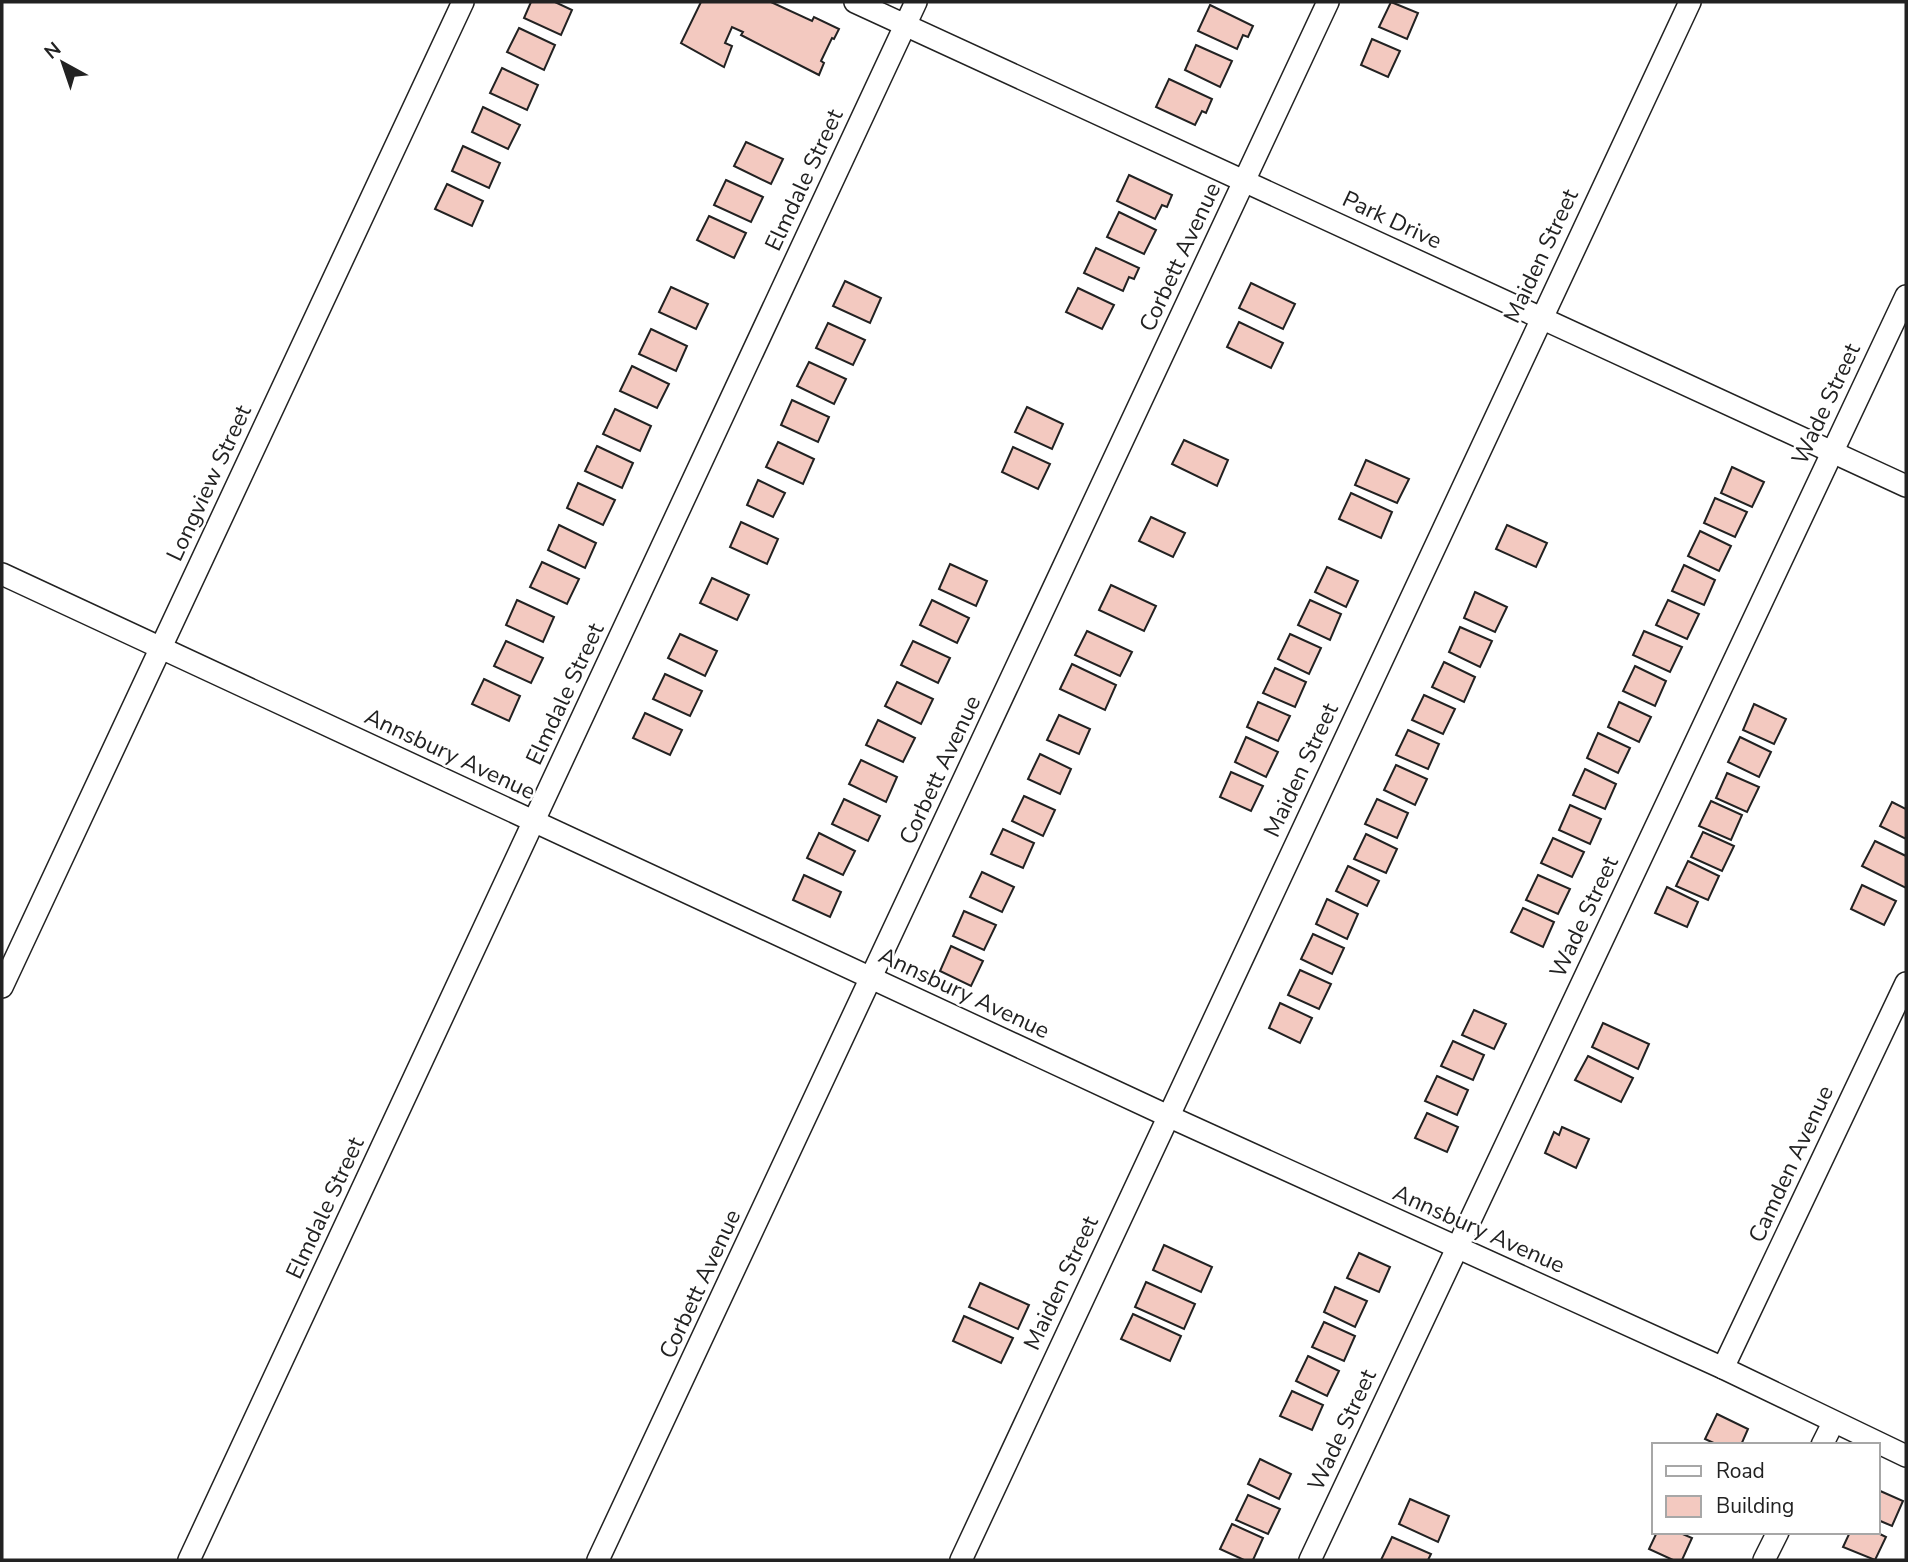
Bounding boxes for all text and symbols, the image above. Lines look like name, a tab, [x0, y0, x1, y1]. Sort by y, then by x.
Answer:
north arrow	[28, 28, 98, 98]
text: N	[39, 36, 67, 65]
street label: Elmdale Street	[758, 103, 851, 256]
street label: Corbett Avenue	[1132, 177, 1228, 337]
street label: Park Drive	[1337, 183, 1447, 257]
street label: Maiden Street	[1496, 183, 1586, 328]
street label: Wade Street	[1784, 337, 1868, 470]
street label: Longview Street	[159, 399, 259, 566]
street label: Elmdale Street	[519, 617, 612, 770]
street label: Corbett Avenue	[892, 690, 988, 850]
street label: Maiden Street	[1256, 697, 1346, 842]
street label: Annsbury Avenue	[360, 701, 540, 807]
street label: Wade Street	[1542, 850, 1626, 983]
street label: Annsbury Avenue	[874, 940, 1054, 1046]
street label: Camden Avenue	[1741, 1080, 1841, 1248]
street label: Elmdale Street	[279, 1131, 372, 1284]
street label: Annsbury Avenue	[1388, 1177, 1570, 1281]
street label: Corbett Avenue	[652, 1204, 748, 1364]
street label: Maiden Street	[1016, 1210, 1106, 1355]
street label: Wade Street	[1300, 1363, 1384, 1496]
legend	[1652, 1443, 1880, 1534]
text: Road	[1716, 1457, 1765, 1485]
text: Building	[1716, 1492, 1794, 1520]

